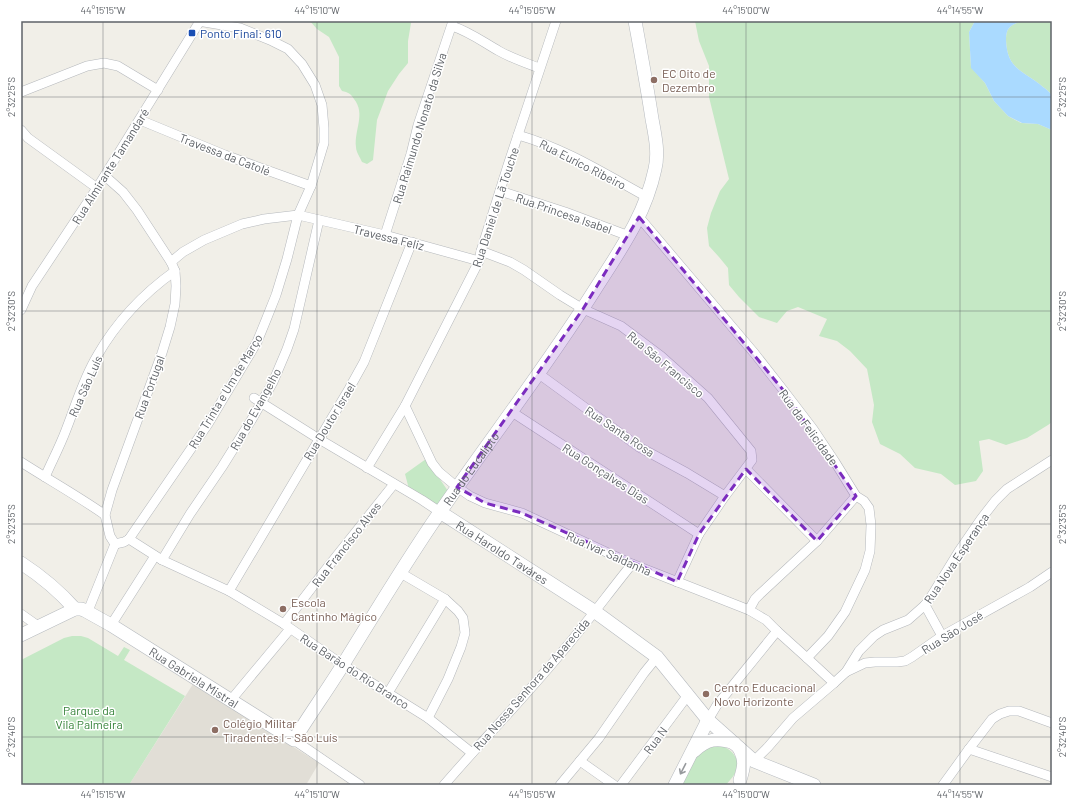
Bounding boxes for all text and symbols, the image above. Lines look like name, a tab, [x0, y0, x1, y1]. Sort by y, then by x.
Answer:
text: 44°15'15"W	[81, 4, 126, 16]
text: 44°15'10"W	[294, 4, 340, 16]
text: 44°15'05"W	[509, 4, 556, 16]
text: 44°15'00"W	[722, 4, 770, 16]
text: 44°14'55"W	[937, 4, 984, 16]
place label: Ponto Final: 610	[200, 26, 282, 40]
marker: Ponto Final: 610	[187, 28, 197, 38]
street label: Rua Raimundo Nonato da Silva	[389, 51, 449, 205]
place label: EC Oito de Dezembro	[662, 66, 716, 94]
marker: EC Oito de Dezembro	[649, 75, 659, 85]
text: 2°32'25"S	[5, 77, 17, 117]
text: 2°32'25"S	[1056, 77, 1068, 117]
street label: Rua Almirante Tamandaré	[69, 106, 151, 226]
street label: Travessa da Catolé	[177, 130, 273, 178]
street label: Rua Euríco Ribeiro	[537, 136, 629, 192]
street label: Rua Daniel de Lã Touche	[469, 145, 521, 269]
street label: Rua Princesa Isabel	[514, 190, 614, 236]
street label: Travessa Feliz	[352, 221, 426, 253]
text: 2°32'30"S	[5, 291, 17, 331]
text: 2°32'30"S	[1056, 291, 1068, 331]
street label: Rua São Francisco	[625, 328, 707, 400]
street label: Rua Trinta e Um de Março	[185, 331, 265, 451]
street label: Rua São Luís	[65, 353, 105, 419]
street label: Rua Portugal	[131, 353, 167, 421]
street label: Rua do Evangelho	[227, 365, 283, 453]
street label: Rua Doutor Israel	[300, 379, 358, 463]
street label: Rua da Felicidade	[777, 386, 841, 468]
street label: Rua Santa Rosa	[583, 403, 657, 459]
street label: Rua do Eucalípto	[440, 429, 501, 508]
street label: Rua Gonçalves Dias	[560, 440, 652, 506]
street label: Rua Francisco Alves	[309, 499, 384, 589]
text: 2°32'35"S	[5, 504, 17, 544]
text: 2°32'35"S	[1056, 504, 1068, 544]
street label: Rua Nova Esperança	[921, 510, 991, 606]
street label: Rua Haroldo Taváres	[454, 517, 551, 587]
street label: Rua Ivar Saldanha	[564, 528, 654, 578]
place label: Escola Cantinho Mágico	[291, 595, 377, 623]
marker: Escola Cantinho Mágico	[278, 604, 288, 614]
street label: Rua São José	[919, 608, 985, 656]
street label: Rua Nossa Senhora da Aparecida	[470, 615, 592, 753]
street label: Rua Barão do Rio Branco	[298, 630, 412, 712]
street label: Rua Gabriela Mistral	[147, 644, 241, 710]
place label: Centro Educacional Novo Horizonte	[714, 680, 816, 708]
marker: Centro Educacional Novo Horizonte	[701, 689, 711, 699]
park label: Parque da Vila Palmeira	[55, 703, 123, 731]
place label: Colégio Militar Tiradentes I - São Luís	[223, 716, 338, 744]
text: 2°32'40"S	[5, 717, 17, 757]
text: 2°32'40"S	[1056, 717, 1068, 757]
street label: Rua N	[640, 724, 670, 756]
marker: Colégio Militar Tiradentes I - São Luís	[210, 725, 220, 735]
one-way arrow	[679, 763, 686, 775]
text: 44°15'15"W	[81, 788, 126, 800]
text: 44°15'10"W	[294, 788, 340, 800]
text: 44°15'05"W	[509, 788, 556, 800]
text: 44°15'00"W	[722, 788, 770, 800]
text: 44°14'55"W	[937, 788, 984, 800]

